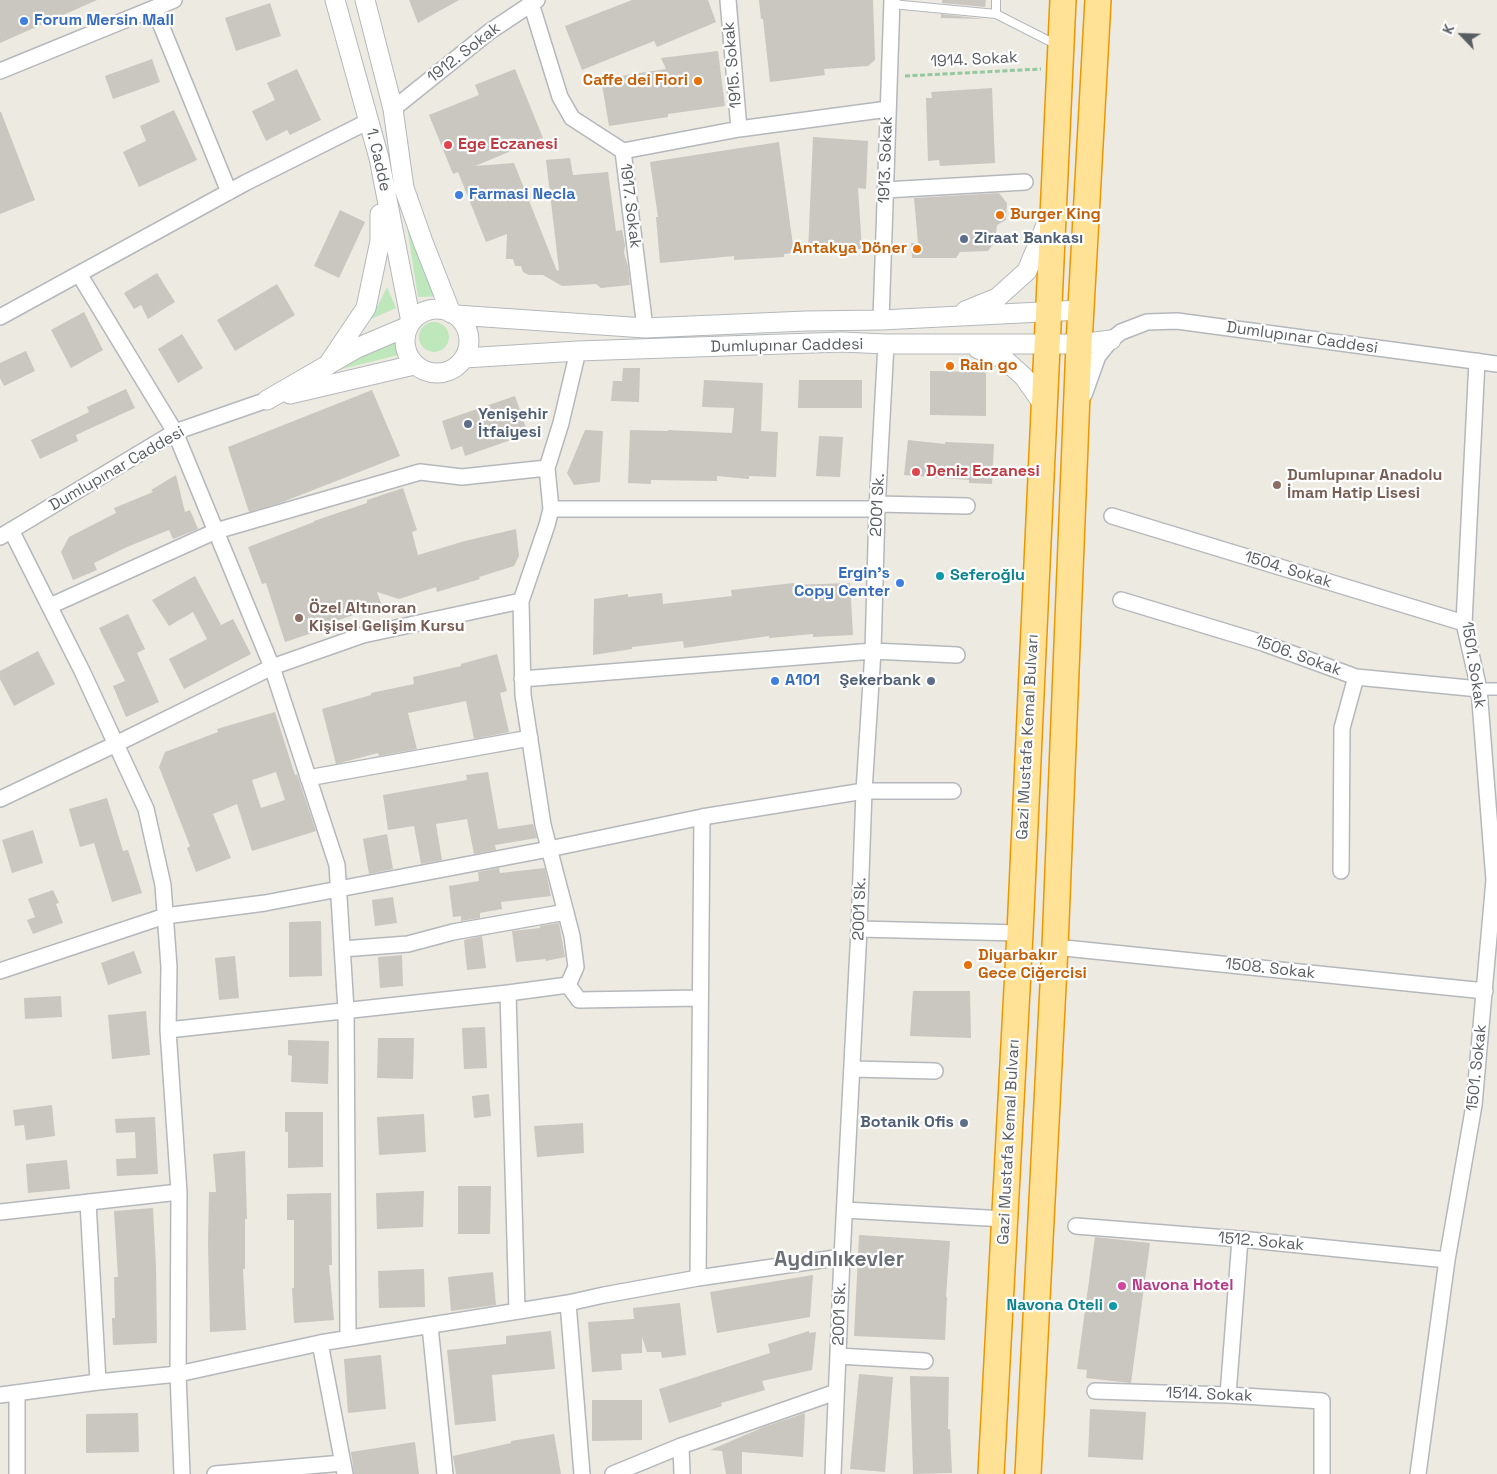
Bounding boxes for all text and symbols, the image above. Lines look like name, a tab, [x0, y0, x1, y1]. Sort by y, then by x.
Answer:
north arrow	[1437, 10, 1487, 60]
place label: Forum Mersin Mall	[34, 11, 174, 31]
marker: Forum Mersin Mall	[18, 15, 30, 27]
street label: 1912. Sokak	[424, 19, 504, 87]
street label: 1915. Sokak	[720, 21, 746, 109]
text: K	[1438, 21, 1458, 37]
street label: 1914. Sokak	[930, 48, 1018, 72]
place label: Caffe dei Fiori	[583, 71, 688, 91]
marker: Caffe dei Fiori	[692, 75, 704, 87]
street label: 1913. Sokak	[875, 116, 897, 204]
street label: 1. Cadde	[361, 127, 395, 193]
place label: Ege Eczanesi	[458, 135, 558, 155]
marker: Ege Eczanesi	[442, 139, 454, 151]
street label: 1917. Sokak	[615, 163, 645, 249]
place label: Farmasi Necla	[469, 185, 575, 205]
marker: Farmasi Necla	[453, 189, 465, 201]
place label: Burger King	[1010, 205, 1101, 225]
marker: Burger King	[994, 209, 1006, 221]
place label: Ziraat Bankası	[974, 229, 1083, 249]
marker: Ziraat Bankası	[958, 233, 970, 245]
place label: Antakya Döner	[793, 239, 907, 259]
marker: Antakya Döner	[911, 243, 923, 255]
street label: Dumlupınar Caddesi	[1225, 318, 1379, 358]
street label: Dumlupınar Caddesi	[710, 335, 864, 357]
place label: Rain go	[960, 356, 1018, 376]
marker: Rain go	[944, 360, 956, 372]
place label: Yenişehir İtfaiyesi	[478, 405, 548, 443]
marker: Yenişehir İtfaiyesi	[462, 418, 474, 430]
street label: Dumlupınar Caddesi	[46, 422, 188, 516]
place label: Deniz Eczanesi	[926, 462, 1040, 482]
marker: Deniz Eczanesi	[910, 466, 922, 478]
place label: Dumlupınar Anadolu İmam Hatip Lisesi	[1287, 466, 1442, 504]
street label: 2001 Sk.	[867, 473, 889, 537]
marker: Dumlupınar Anadolu İmam Hatip Lisesi	[1271, 479, 1283, 491]
street label: 1504. Sokak	[1242, 548, 1334, 592]
place label: Ergin's Copy Center	[794, 564, 890, 602]
place label: Seferoğlu	[950, 566, 1025, 586]
marker: Seferoğlu	[934, 570, 946, 582]
marker: Ergin's Copy Center	[894, 577, 906, 589]
place label: Özel Altınoran Kişisel Gelişim Kursu	[309, 599, 465, 637]
marker: Özel Altınoran Kişisel Gelişim Kursu	[293, 612, 305, 624]
street label: 1501. Sokak	[1457, 620, 1489, 710]
street label: 1506. Sokak	[1252, 632, 1344, 680]
street label: Gazi Mustafa Kemal Bulvarı	[1013, 634, 1043, 840]
place label: A101	[785, 671, 820, 691]
place label: Şekerbank	[840, 671, 921, 691]
marker: A101	[769, 675, 781, 687]
marker: Şekerbank	[925, 675, 937, 687]
street label: 2001 Sk.	[849, 877, 871, 941]
place label: Diyarbakır Gece Ciğercisi	[978, 946, 1087, 984]
street label: 1508. Sokak	[1224, 955, 1316, 983]
marker: Diyarbakır Gece Ciğercisi	[962, 959, 974, 971]
street label: 1501. Sokak	[1463, 1024, 1491, 1112]
street label: Gazi Mustafa Kemal Bulvarı	[994, 1039, 1024, 1245]
place label: Botanik Ofis	[860, 1113, 954, 1133]
marker: Botanik Ofis	[958, 1117, 970, 1129]
street label: 1512. Sokak	[1217, 1229, 1305, 1255]
district label: Aydınlıkevler	[774, 1247, 904, 1273]
place label: Navona Hotel	[1132, 1276, 1234, 1296]
marker: Navona Hotel	[1116, 1280, 1128, 1292]
street label: 2001 Sk.	[829, 1282, 851, 1346]
place label: Navona Oteli	[1006, 1296, 1103, 1316]
marker: Navona Oteli	[1107, 1300, 1119, 1312]
street label: 1514. Sokak	[1165, 1384, 1253, 1406]

